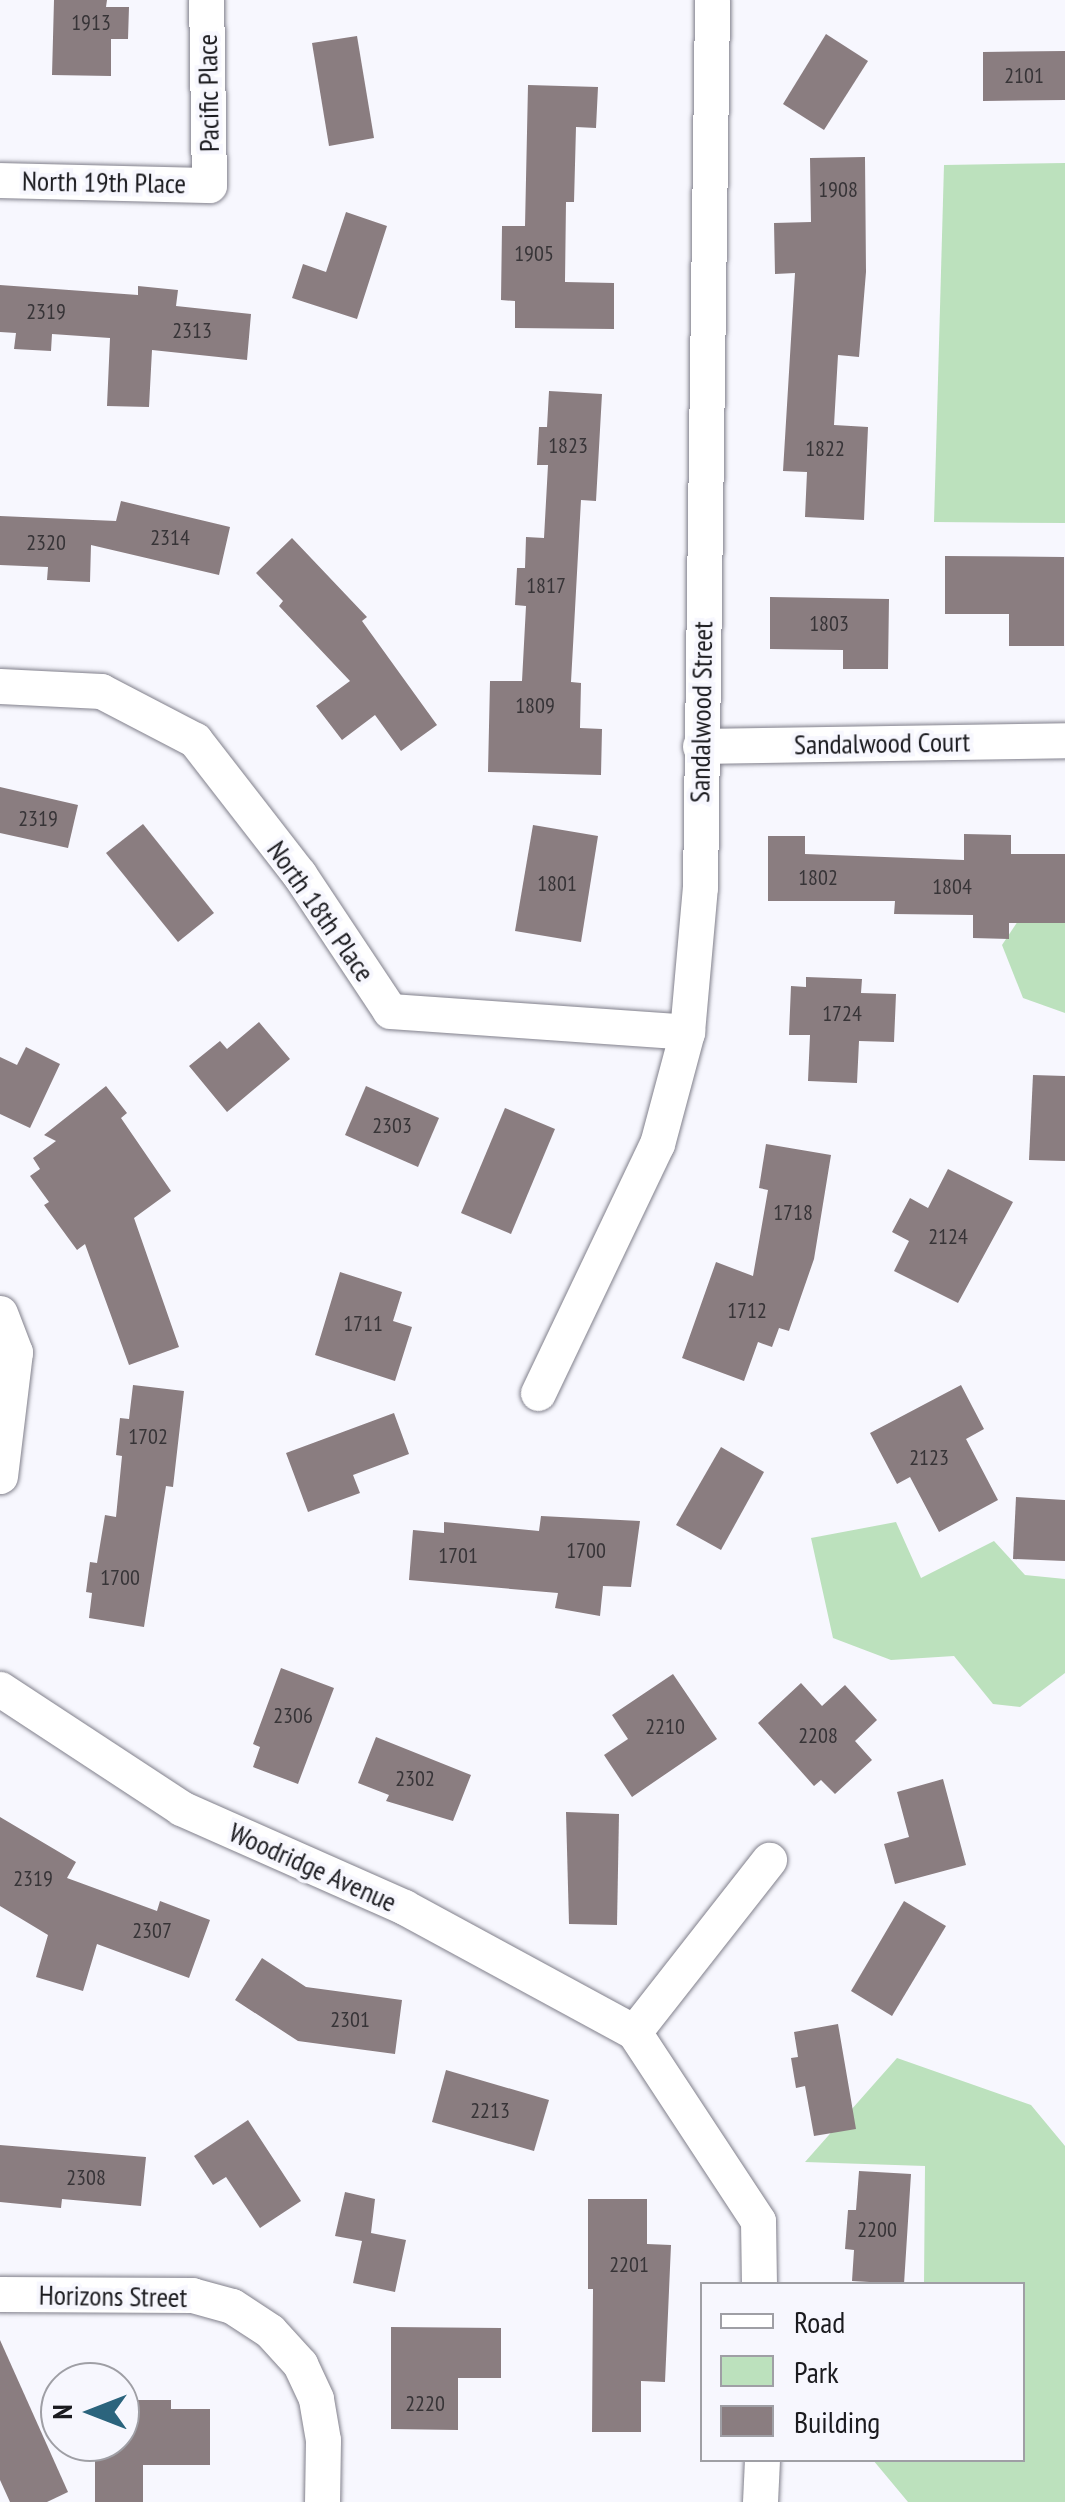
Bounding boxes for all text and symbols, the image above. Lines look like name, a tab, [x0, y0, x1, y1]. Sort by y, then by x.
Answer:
house number: 1913	[71, 10, 111, 36]
street label: Pacific Place	[190, 33, 226, 153]
house number: 2101	[1004, 63, 1044, 89]
street label: North 19th Place	[22, 164, 186, 200]
house number: 1908	[818, 177, 858, 203]
house number: 1905	[514, 241, 554, 267]
house number: 2319	[26, 299, 66, 325]
house number: 2313	[172, 318, 212, 344]
house number: 1823	[548, 433, 588, 459]
house number: 1822	[805, 436, 845, 462]
house number: 2314	[150, 525, 190, 551]
house number: 2320	[26, 530, 66, 556]
house number: 1817	[526, 573, 566, 599]
house number: 1803	[809, 611, 849, 637]
street label: Sandalwood Street	[683, 621, 719, 803]
house number: 1809	[515, 693, 555, 719]
street label: Sandalwood Court	[794, 725, 970, 761]
house number: 2319	[18, 806, 58, 832]
street label: North 18th Place	[260, 834, 382, 988]
house number: 1802	[798, 865, 838, 891]
house number: 1801	[537, 871, 577, 897]
house number: 1804	[932, 874, 972, 900]
house number: 1724	[822, 1001, 862, 1027]
house number: 2303	[372, 1113, 412, 1139]
house number: 1718	[773, 1200, 813, 1226]
house number: 2124	[928, 1224, 968, 1250]
house number: 1712	[727, 1298, 767, 1324]
house number: 1711	[343, 1311, 383, 1337]
house number: 1702	[128, 1424, 168, 1450]
house number: 2123	[909, 1445, 949, 1471]
house number: 1700	[566, 1538, 606, 1564]
house number: 1701	[438, 1543, 478, 1569]
house number: 1700	[100, 1565, 140, 1591]
house number: 2306	[273, 1703, 313, 1729]
house number: 2210	[645, 1714, 685, 1740]
house number: 2208	[798, 1723, 838, 1749]
house number: 2302	[395, 1766, 435, 1792]
street label: Woodridge Avenue	[224, 1815, 402, 1919]
house number: 2319	[13, 1866, 53, 1892]
house number: 2307	[132, 1918, 172, 1944]
house number: 2301	[330, 2007, 370, 2033]
house number: 2213	[470, 2098, 510, 2124]
house number: 2308	[66, 2165, 106, 2191]
house number: 2200	[857, 2217, 897, 2243]
house number: 2201	[609, 2252, 649, 2278]
street label: Horizons Street	[39, 2278, 187, 2314]
legend	[700, 2282, 1025, 2462]
text: Road	[794, 2302, 845, 2341]
text: Park	[794, 2352, 839, 2391]
north arrow	[40, 2362, 140, 2462]
house number: 2220	[405, 2391, 445, 2417]
text: Building	[794, 2402, 880, 2441]
text: N	[43, 2404, 80, 2420]

